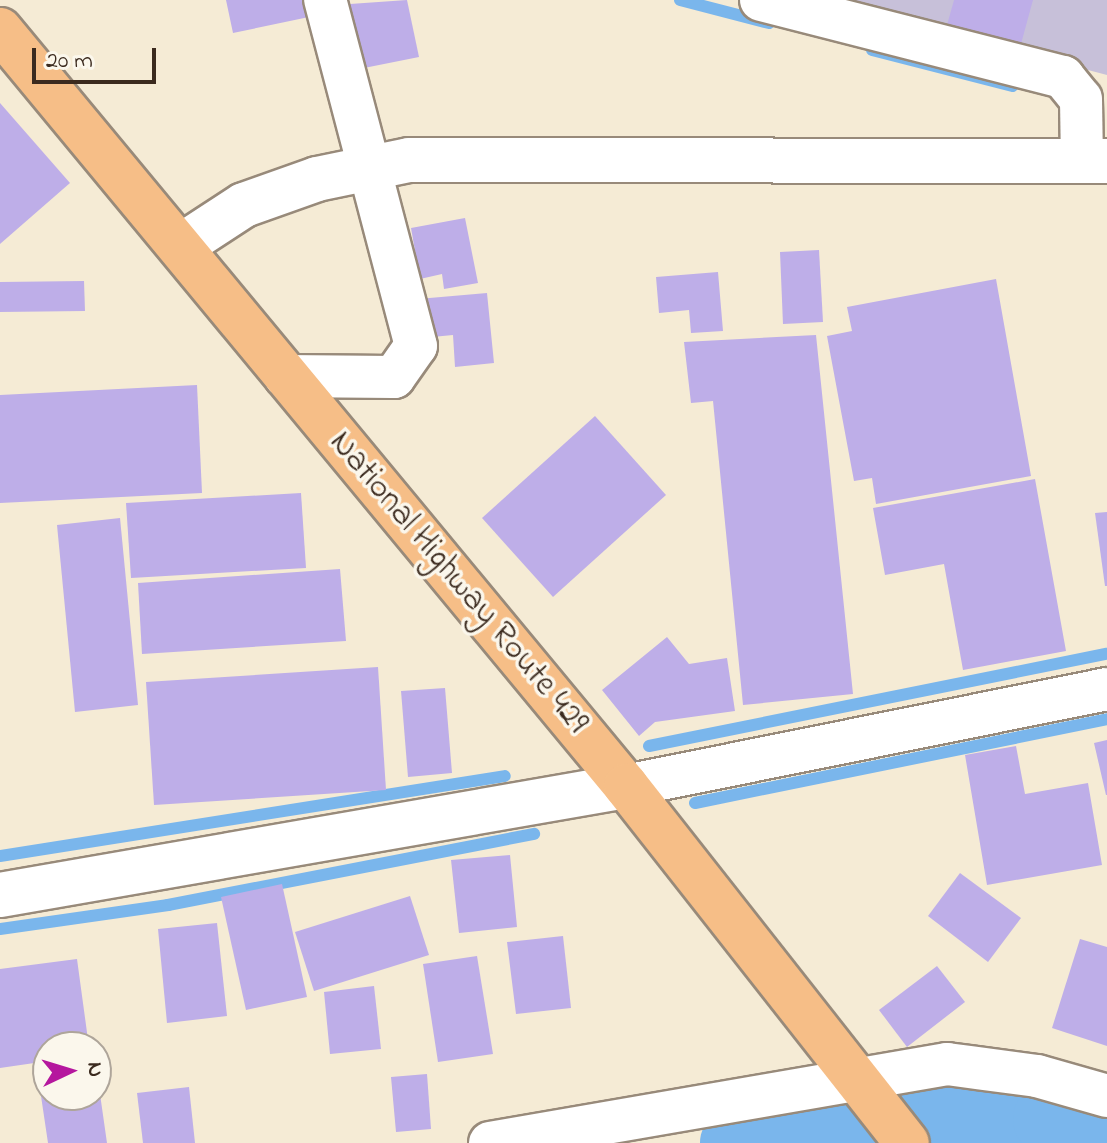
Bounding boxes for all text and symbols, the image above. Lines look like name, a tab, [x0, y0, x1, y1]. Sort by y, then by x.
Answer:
scale bar	[36, 32, 160, 82]
text: 20 m	[46, 44, 93, 79]
street label: National Highway Route 429	[320, 424, 596, 742]
north arrow	[32, 1031, 112, 1111]
text: N	[77, 1061, 110, 1078]

